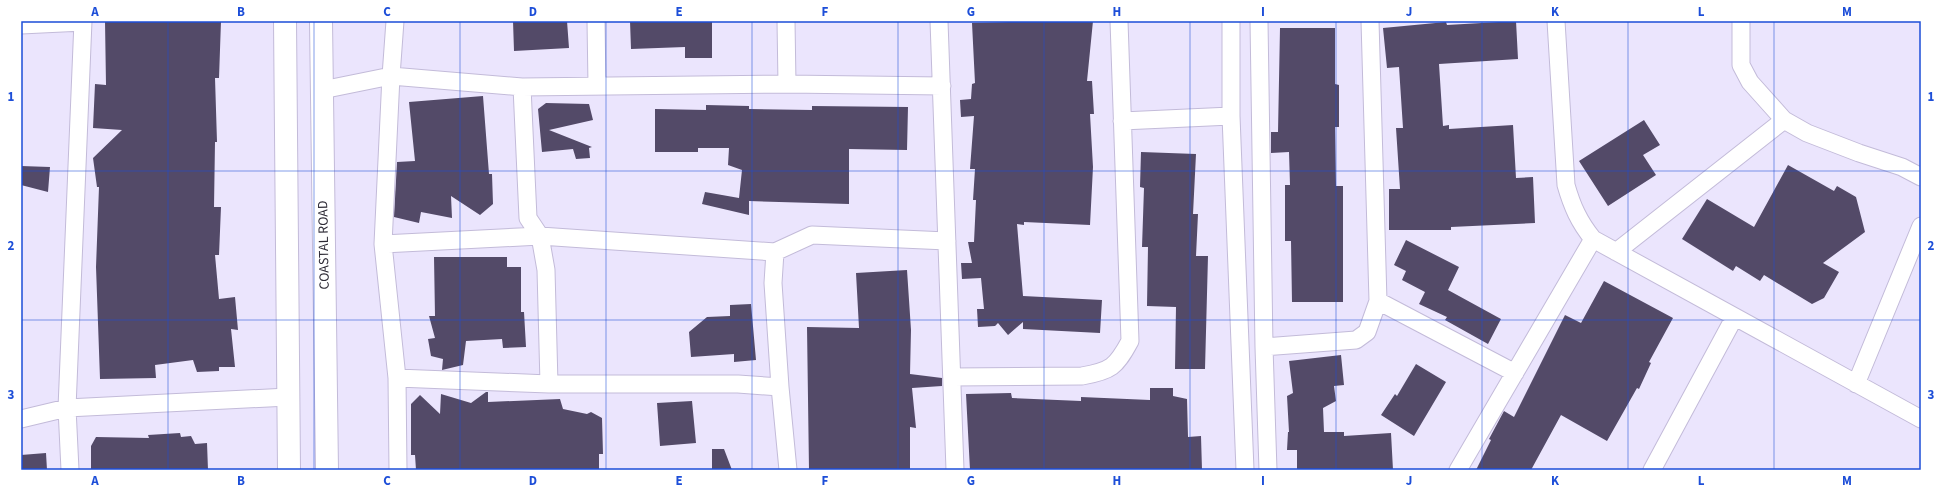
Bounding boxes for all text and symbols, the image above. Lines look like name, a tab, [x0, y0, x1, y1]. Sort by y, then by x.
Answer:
text: A	[90, 3, 99, 21]
text: B	[237, 3, 245, 21]
text: C	[383, 3, 391, 21]
text: D	[529, 3, 537, 21]
text: E	[675, 3, 683, 21]
text: F	[822, 3, 829, 21]
text: G	[967, 3, 975, 21]
text: H	[1113, 3, 1121, 21]
text: I	[1261, 3, 1265, 21]
text: J	[1406, 3, 1412, 21]
text: K	[1551, 3, 1560, 21]
text: L	[1698, 3, 1705, 21]
text: M	[1842, 3, 1852, 21]
text: 1	[8, 88, 15, 106]
text: 1	[1928, 88, 1935, 106]
street label: COASTAL ROAD	[313, 200, 335, 290]
text: 2	[8, 237, 15, 255]
text: 2	[1928, 237, 1935, 255]
text: 3	[8, 386, 15, 404]
text: 3	[1928, 386, 1935, 404]
text: A	[90, 472, 99, 490]
text: B	[237, 472, 245, 490]
text: C	[383, 472, 391, 490]
text: D	[529, 472, 537, 490]
text: E	[675, 472, 683, 490]
text: F	[822, 472, 829, 490]
text: G	[967, 472, 975, 490]
text: H	[1113, 472, 1121, 490]
text: I	[1261, 472, 1265, 490]
text: J	[1406, 472, 1412, 490]
text: K	[1551, 472, 1560, 490]
text: L	[1698, 472, 1705, 490]
text: M	[1842, 472, 1852, 490]

